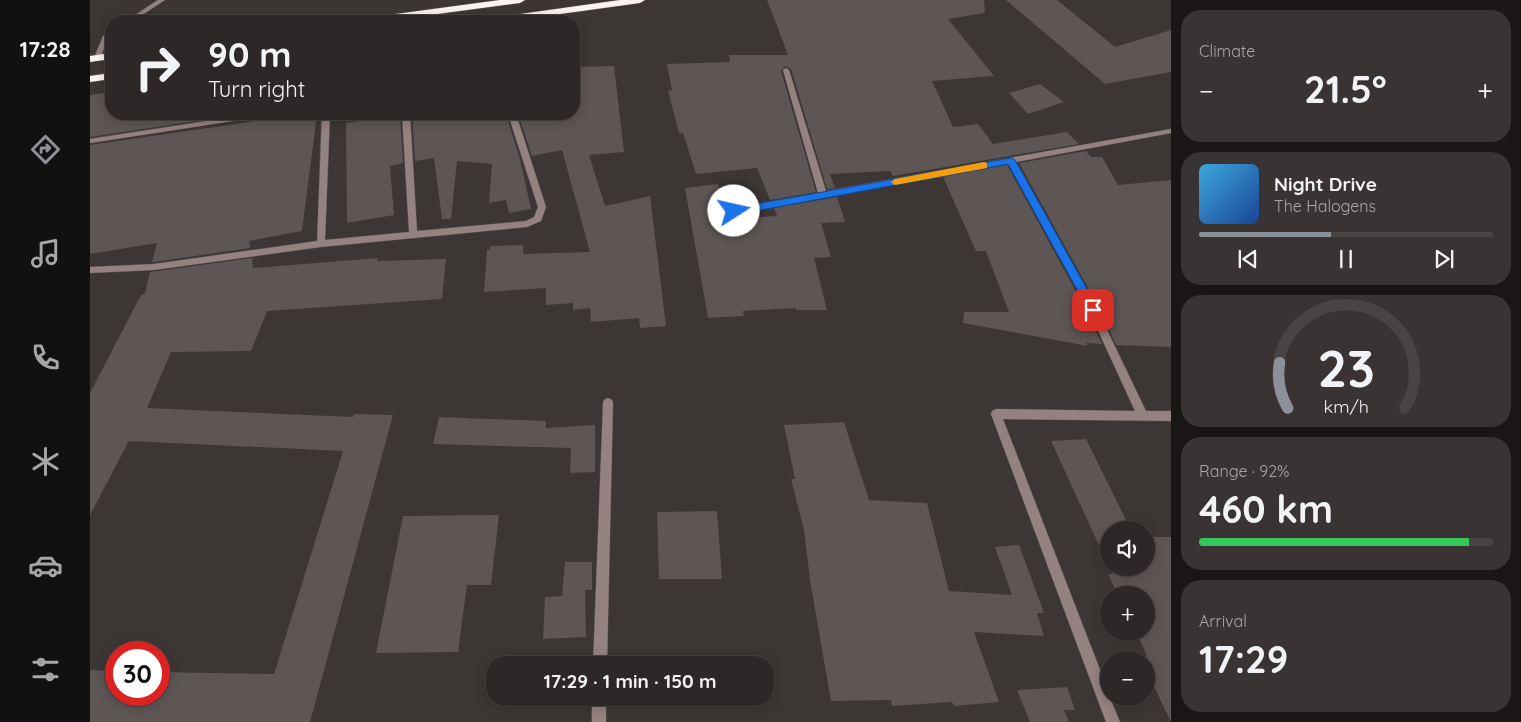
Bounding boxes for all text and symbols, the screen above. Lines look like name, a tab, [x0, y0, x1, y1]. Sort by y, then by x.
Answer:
text: 90 m	[208, 32, 291, 76]
text: 17:28	[19, 35, 71, 63]
icon: right	[125, 35, 190, 100]
text: Climate	[1199, 41, 1255, 61]
text: 21.5°	[1304, 65, 1387, 113]
text: −	[1199, 73, 1214, 108]
text: +	[1477, 73, 1493, 108]
text: Turn right	[208, 75, 305, 103]
icon: directions	[28, 132, 63, 167]
text: Night Drive	[1274, 172, 1377, 196]
position arrow	[707, 184, 759, 236]
text: The Halogens	[1274, 196, 1376, 216]
icon: music	[28, 236, 63, 271]
icon: previous	[1234, 245, 1262, 273]
icon: pause	[1332, 245, 1360, 273]
icon: next	[1430, 245, 1458, 273]
pin	[1072, 289, 1114, 331]
icon: arrive	[1079, 296, 1107, 324]
text: 23	[1317, 335, 1375, 400]
icon: phone	[28, 340, 63, 375]
text: km/h	[1323, 395, 1369, 417]
icon: climate	[28, 444, 63, 479]
text: Range · 92%	[1199, 461, 1290, 481]
text: 460 km	[1199, 485, 1333, 533]
map controls	[1100, 521, 1155, 706]
button: sound	[1100, 521, 1155, 576]
icon: car	[28, 548, 63, 583]
button: +	[1100, 586, 1155, 641]
text: Arrival	[1199, 611, 1247, 631]
text: 17:29	[1199, 635, 1288, 683]
speed limit sign: 30	[105, 641, 170, 706]
button: −	[1100, 651, 1155, 706]
icon: filters	[28, 652, 63, 687]
text: 17:29 · 1 min · 150 m	[543, 669, 717, 693]

